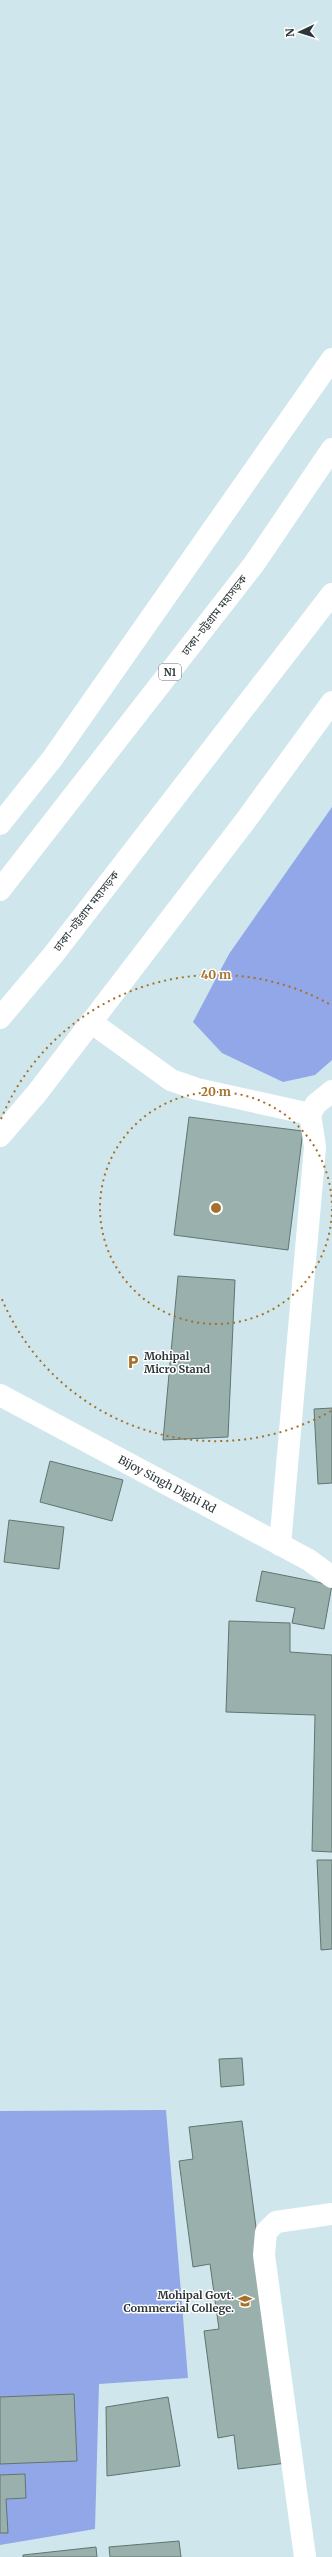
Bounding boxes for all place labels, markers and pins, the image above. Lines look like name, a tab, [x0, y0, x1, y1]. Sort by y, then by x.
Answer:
centre of rings	[209, 1201, 223, 1215]
place label: Mohipal Micro Stand	[144, 1349, 210, 1376]
parking icon: Mohipal Micro Stand	[125, 1354, 141, 1370]
place label: Mohipal Govt. Commercial College.	[123, 2288, 234, 2315]
school or university icon: Mohipal Govt. Commercial College.	[237, 2293, 253, 2309]

